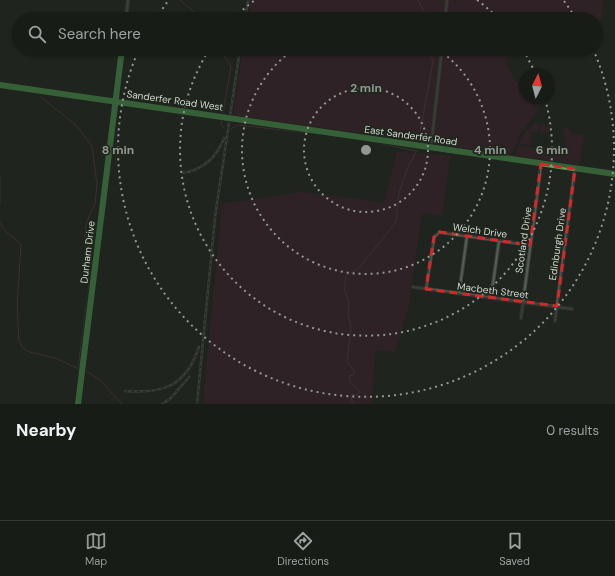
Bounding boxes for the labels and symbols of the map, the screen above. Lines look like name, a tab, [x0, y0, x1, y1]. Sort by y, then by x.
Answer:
north arrow	[519, 68, 555, 104]
text: 2 min	[350, 80, 382, 96]
street label: Sanderfer Road West	[126, 87, 224, 114]
street label: East Sanderfer Road	[364, 123, 458, 148]
text: 8 min	[102, 142, 134, 158]
text: 4 min	[474, 142, 506, 158]
text: 6 min	[536, 142, 568, 158]
centre of rings	[359, 143, 373, 157]
street label: Scotland Drive	[512, 206, 535, 274]
street label: Edinburgh Drive	[546, 207, 569, 281]
street label: Durham Drive	[77, 220, 98, 284]
street label: Welch Drive	[452, 220, 508, 241]
street label: Macbeth Street	[456, 280, 530, 301]

